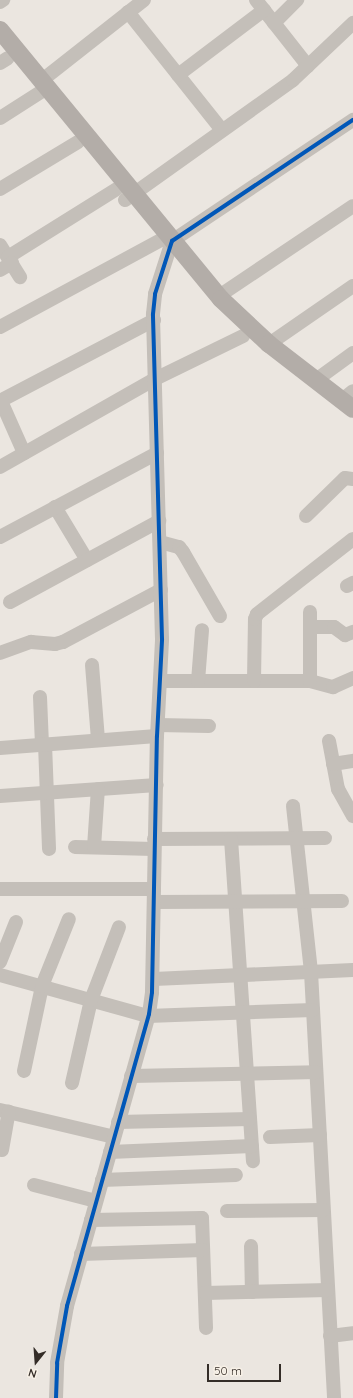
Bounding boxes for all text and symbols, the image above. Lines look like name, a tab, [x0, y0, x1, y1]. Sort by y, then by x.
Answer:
north arrow	[16, 1342, 56, 1382]
scale bar	[209, 1356, 283, 1382]
text: 50 m	[214, 1363, 242, 1378]
text: N	[27, 1366, 38, 1381]

